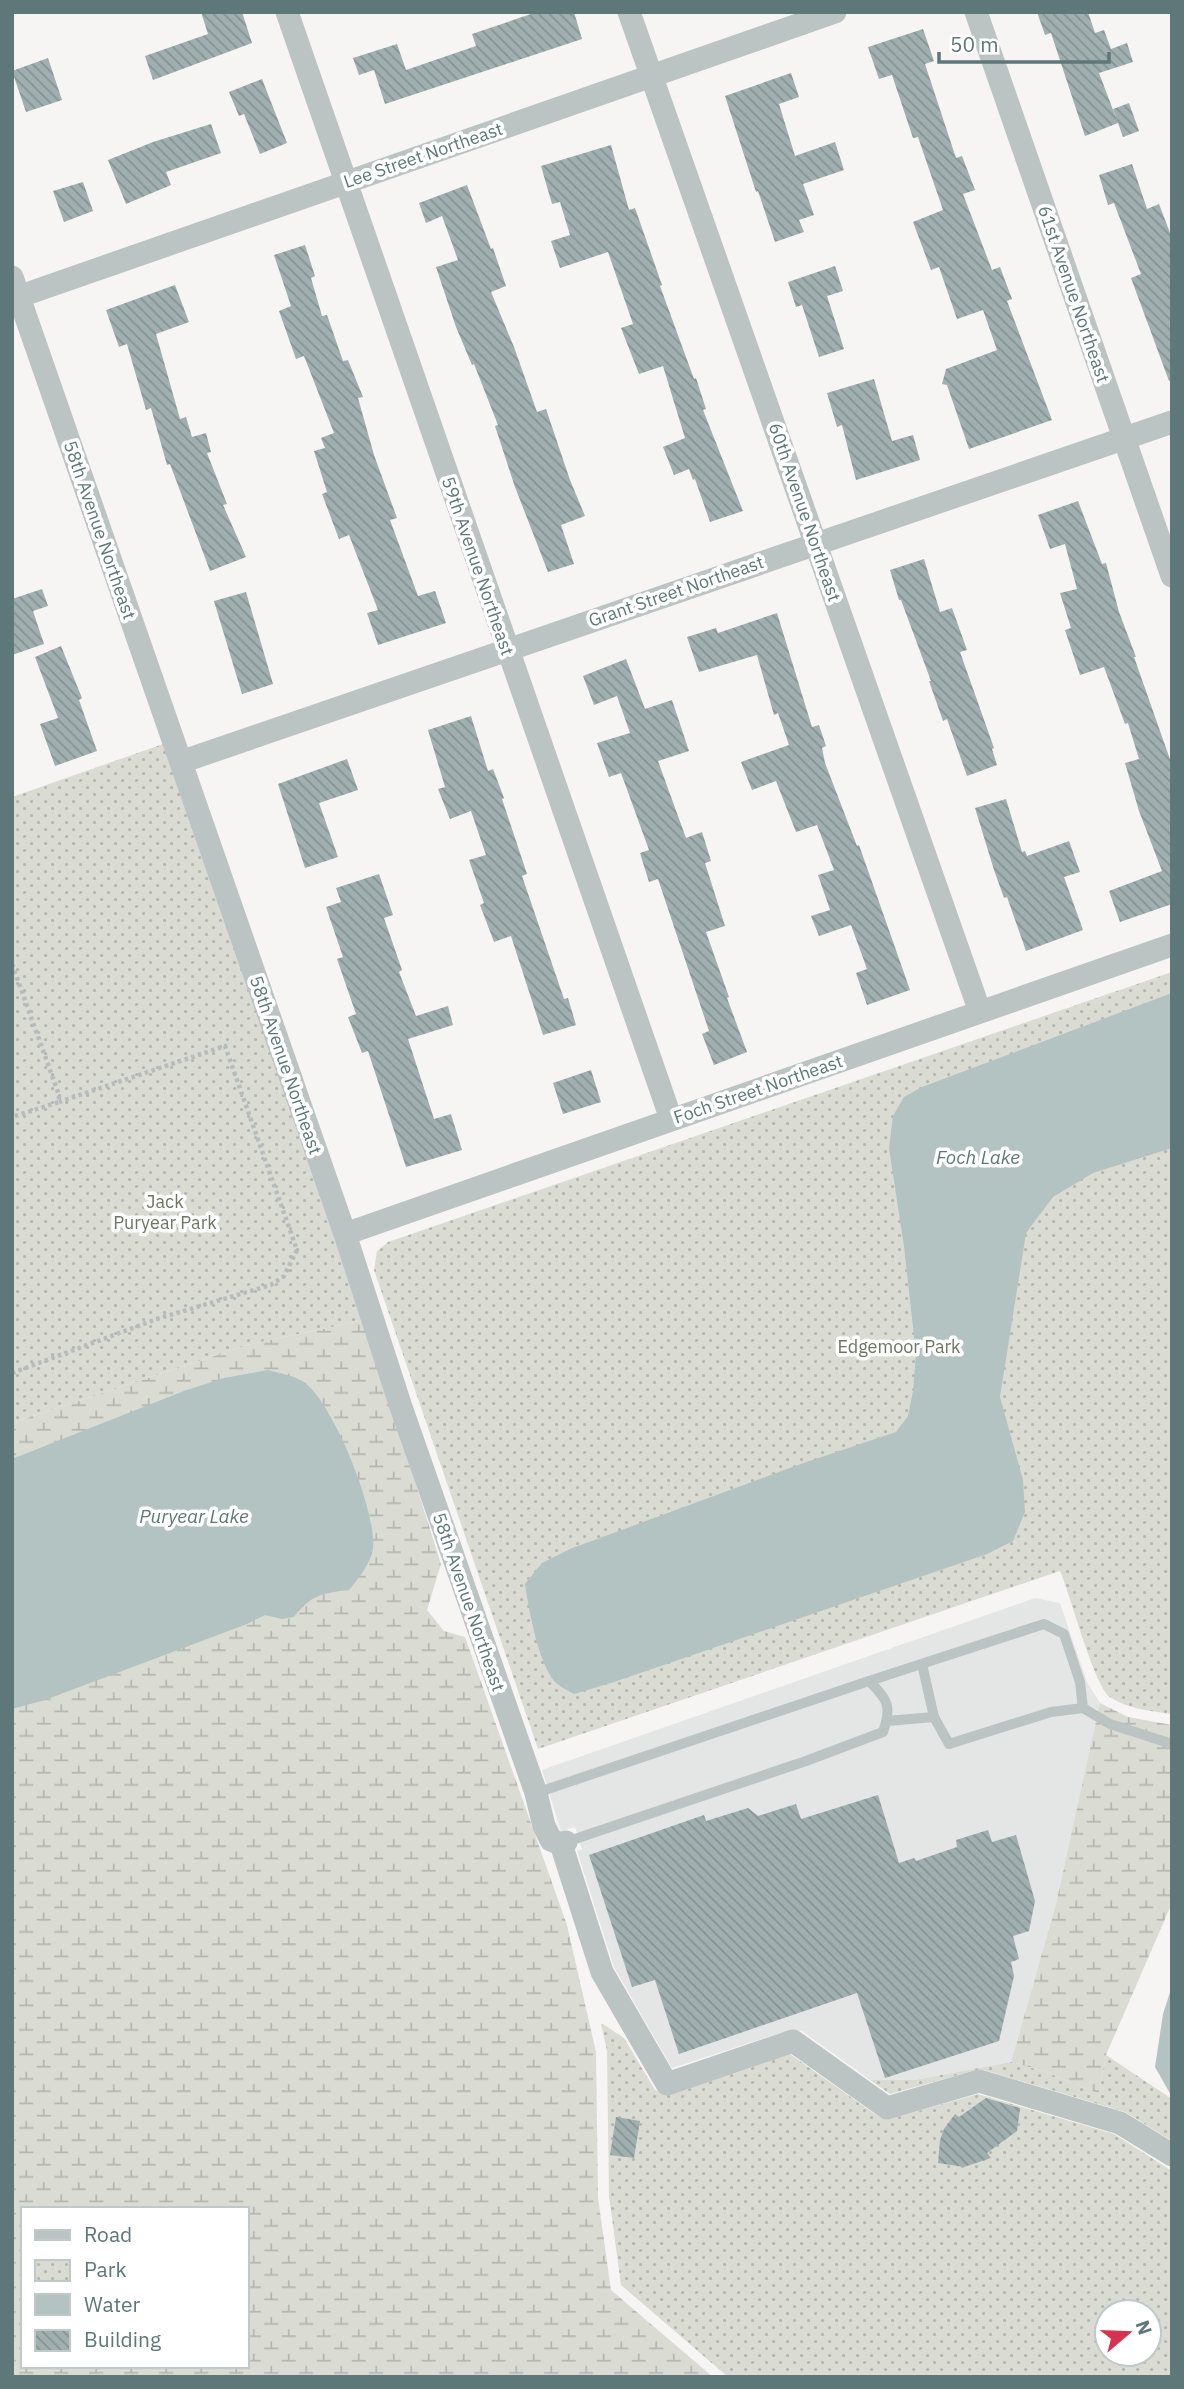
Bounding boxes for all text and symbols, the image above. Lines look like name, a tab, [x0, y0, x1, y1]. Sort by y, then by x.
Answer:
scale bar	[939, 21, 1109, 65]
text: 50 m	[950, 30, 999, 58]
street label: Lee Street Northeast	[340, 117, 506, 193]
street label: 61st Avenue Northeast	[1033, 202, 1115, 386]
street label: 60th Avenue Northeast	[764, 420, 846, 604]
street label: 58th Avenue Northeast	[59, 438, 141, 622]
street label: 59th Avenue Northeast	[437, 474, 519, 658]
street label: Grant Street Northeast	[585, 550, 767, 632]
street label: 58th Avenue Northeast	[245, 973, 327, 1157]
street label: Foch Street Northeast	[670, 1049, 846, 1129]
water label: Foch Lake	[936, 1145, 1020, 1169]
park label: Jack Puryear Park	[113, 1190, 217, 1234]
park label: Edgemoor Park	[837, 1335, 961, 1358]
water label: Puryear Lake	[139, 1504, 249, 1528]
street label: 58th Avenue Northeast	[428, 1510, 510, 1694]
legend	[21, 2207, 248, 2368]
text: Road	[84, 2220, 132, 2248]
text: Park	[84, 2255, 127, 2283]
text: Water	[84, 2290, 141, 2318]
north arrow	[1093, 2298, 1163, 2368]
text: N	[1130, 2317, 1158, 2338]
text: Building	[84, 2325, 161, 2353]

